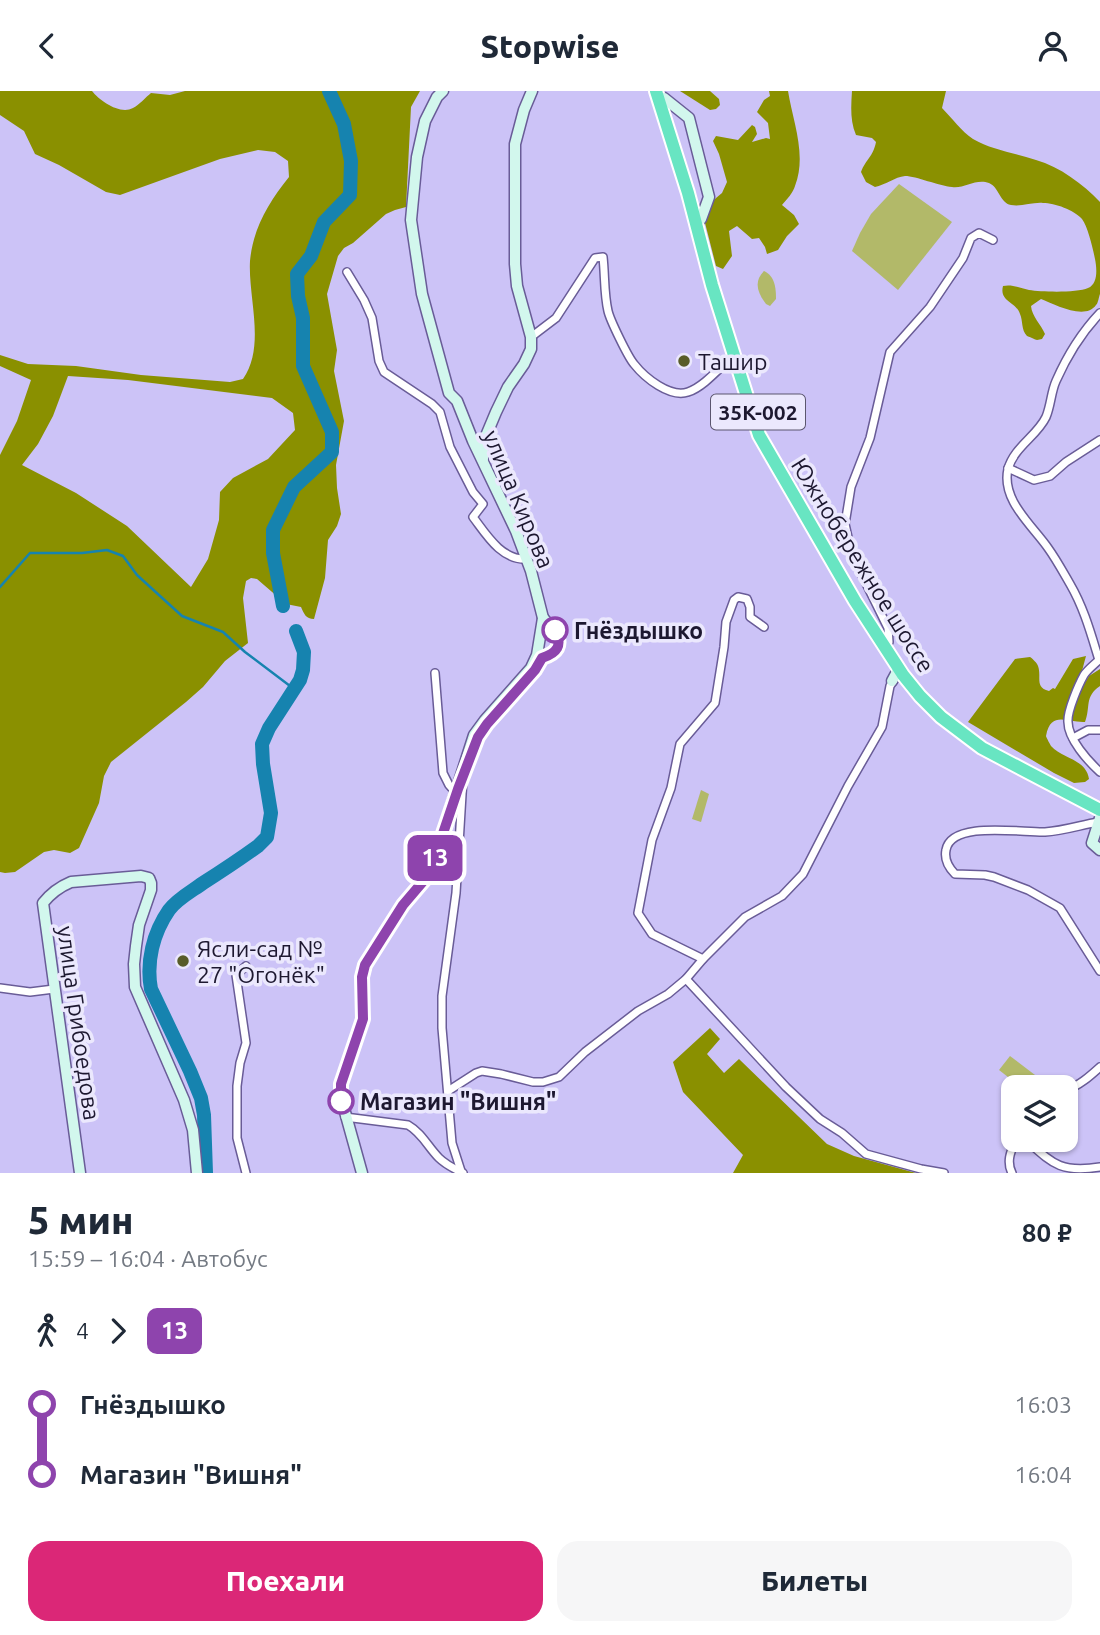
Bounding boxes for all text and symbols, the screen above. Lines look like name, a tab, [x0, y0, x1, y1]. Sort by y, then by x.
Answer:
icon: back	[28, 27, 66, 65]
icon: person	[1034, 27, 1072, 65]
text: Stopwise	[480, 28, 620, 64]
place label: Ташир	[698, 349, 767, 374]
marker: Ташир	[676, 353, 692, 369]
road number: 35К-002	[711, 395, 805, 429]
street label: улица Кирова	[479, 426, 559, 572]
street label: Южнобережное шоссе	[787, 453, 939, 677]
marker: Гнёздышко	[542, 617, 568, 643]
place label: Гнёздышко	[574, 618, 703, 643]
line badge: 13	[404, 835, 466, 881]
text: 13	[421, 844, 449, 871]
street label: улица Грибоедова	[53, 924, 105, 1122]
place label: Ясли-сад № 27 "Огонёк"	[197, 936, 325, 987]
marker: Ясли-сад № 27 "Огонёк"	[175, 953, 191, 969]
map controls	[1001, 1075, 1078, 1152]
button: layers	[1001, 1075, 1078, 1152]
marker: Магазин "Вишня"	[328, 1088, 354, 1114]
place label: Магазин "Вишня"	[360, 1089, 556, 1114]
text: 5 мин	[28, 1199, 134, 1241]
text: 80 ₽	[1022, 1218, 1072, 1247]
text: 15:59 – 16:04 · Автобус	[28, 1246, 268, 1271]
icon: walk	[28, 1312, 66, 1350]
icon: forward	[99, 1312, 137, 1350]
text: 13	[161, 1317, 188, 1344]
text: 4	[76, 1318, 89, 1343]
text: Гнёздышко	[80, 1390, 226, 1419]
text: 16:03	[1014, 1392, 1072, 1417]
text: Магазин "Вишня"	[80, 1460, 302, 1489]
text: 16:04	[1014, 1462, 1072, 1487]
button: Поехали	[28, 1541, 543, 1621]
button: Билеты	[557, 1541, 1072, 1621]

